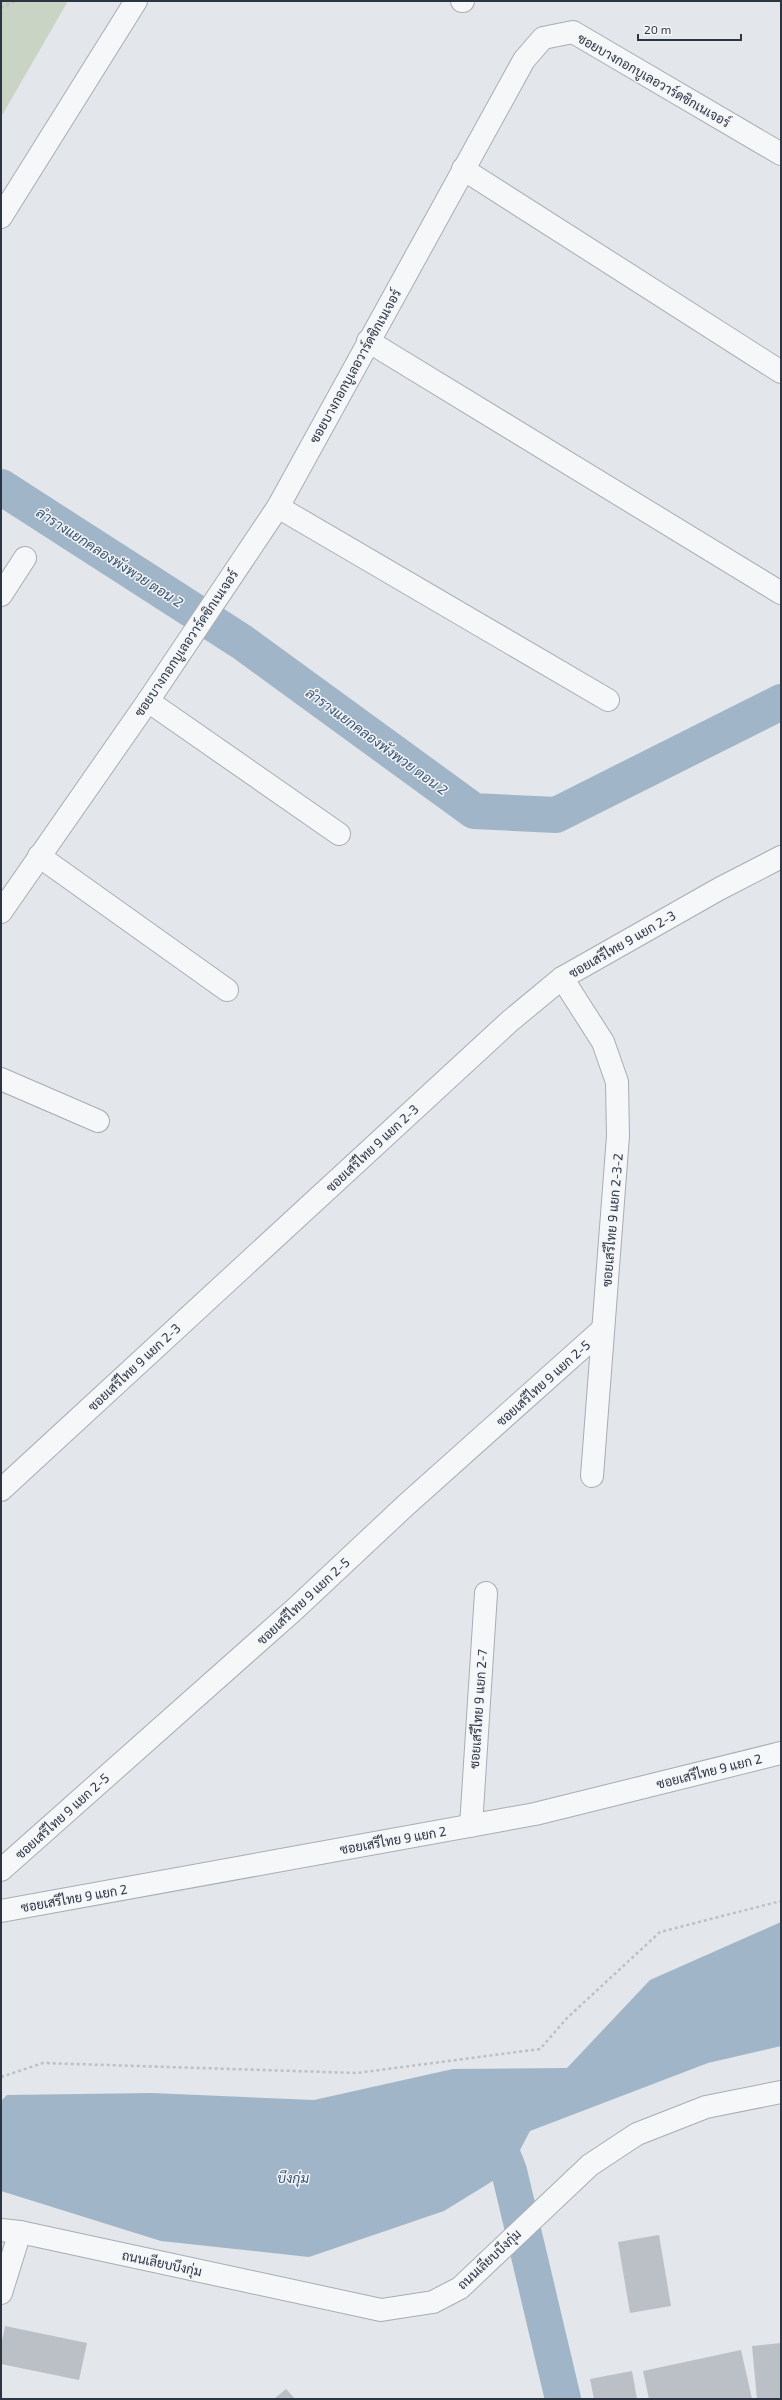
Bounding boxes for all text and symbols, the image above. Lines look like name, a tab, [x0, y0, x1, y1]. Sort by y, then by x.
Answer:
scale bar	[638, 16, 741, 42]
text: 20 m	[644, 22, 671, 36]
street label: ซอยบางกอกบูเลอวาร์ดซิกเนเจอร์	[574, 29, 734, 132]
street label: ซอยบางกอกบูเลอวาร์ดซิกเนเจอร์	[305, 286, 406, 447]
water label: ลำรางแยกคลองพังพวย ตอน 2	[33, 503, 187, 611]
street label: ซอยบางกอกบูเลอวาร์ดซิกเนเจอร์	[130, 566, 243, 721]
water label: ลำรางแยกคลองพังพวย ตอน 2	[303, 684, 452, 798]
street label: ซอยเสรีไทย 9 แยก 2-3	[565, 906, 678, 981]
street label: ซอยเสรีไทย 9 แยก 2-3	[322, 1100, 422, 1195]
street label: ซอยเสรีไทย 9 แยก 2-3-2	[597, 1152, 626, 1287]
street label: ซอยเสรีไทย 9 แยก 2-3	[84, 1319, 184, 1414]
street label: ซอยเสรีไทย 9 แยก 2-5	[492, 1336, 593, 1429]
street label: ซอยเสรีไทย 9 แยก 2-5	[253, 1553, 353, 1648]
street label: ซอยเสรีไทย 9 แยก 2-7	[465, 1648, 490, 1769]
street label: ซอยเสรีไทย 9 แยก 2	[654, 1749, 763, 1792]
street label: ซอยเสรีไทย 9 แยก 2-5	[11, 1769, 112, 1862]
street label: ซอยเสรีไทย 9 แยก 2	[338, 1822, 448, 1857]
street label: ซอยเสรีไทย 9 แยก 2	[19, 1880, 129, 1915]
water label: บึงกุ่ม	[277, 2169, 309, 2188]
street label: ถนนเลียบบึงกุ่ม	[453, 2225, 526, 2294]
street label: ถนนเลียบบึงกุ่ม	[120, 2246, 204, 2281]

